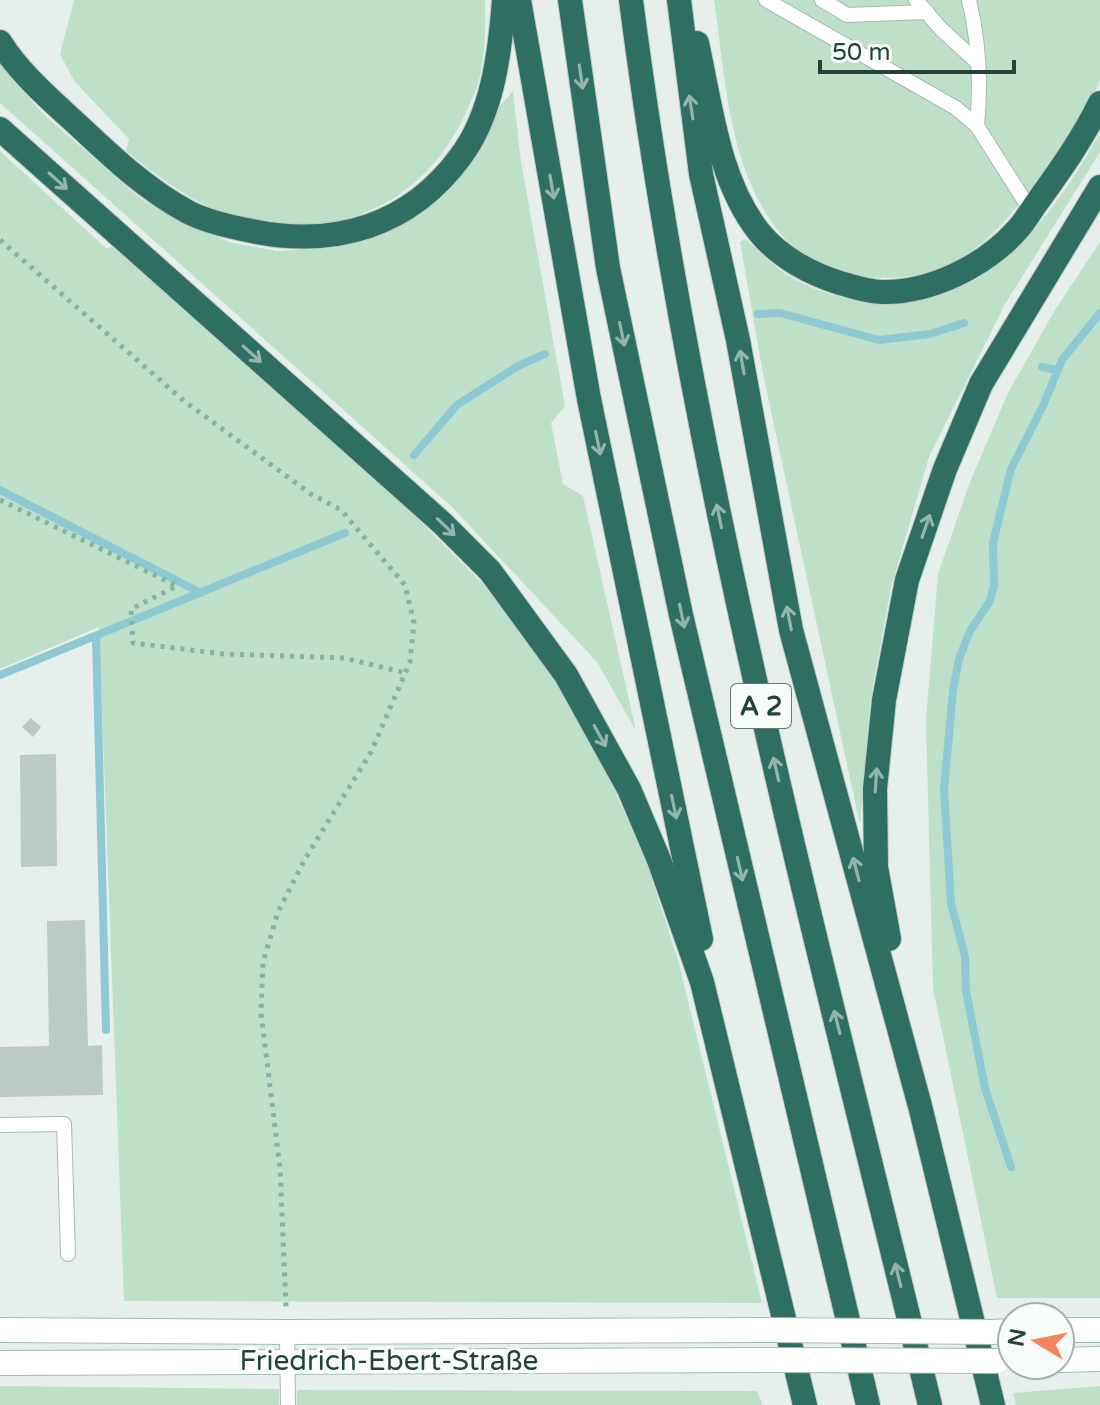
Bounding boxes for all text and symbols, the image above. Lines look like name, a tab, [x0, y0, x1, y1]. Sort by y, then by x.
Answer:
scale bar	[820, 24, 1014, 74]
text: 50 m	[832, 38, 890, 67]
one-way arrow	[574, 64, 589, 89]
one-way arrow	[683, 95, 698, 120]
one-way arrow	[48, 172, 68, 191]
one-way arrow	[545, 174, 560, 199]
one-way arrow	[615, 321, 630, 346]
one-way arrow	[242, 345, 262, 363]
one-way arrow	[734, 350, 749, 375]
one-way arrow	[591, 430, 606, 455]
one-way arrow	[711, 503, 726, 529]
one-way arrow	[919, 514, 934, 539]
one-way arrow	[436, 518, 456, 537]
one-way arrow	[675, 602, 690, 628]
one-way arrow	[781, 605, 796, 631]
road number: A 2	[731, 684, 791, 728]
one-way arrow	[592, 724, 608, 747]
one-way arrow	[768, 757, 783, 783]
one-way arrow	[869, 768, 884, 794]
one-way arrow	[667, 794, 682, 819]
one-way arrow	[733, 856, 748, 881]
one-way arrow	[847, 856, 862, 882]
one-way arrow	[828, 1010, 843, 1036]
one-way arrow	[890, 1262, 905, 1288]
north arrow	[996, 1301, 1076, 1381]
text: N	[1003, 1327, 1032, 1349]
street label: Friedrich-Ebert-Straße	[240, 1344, 538, 1378]

